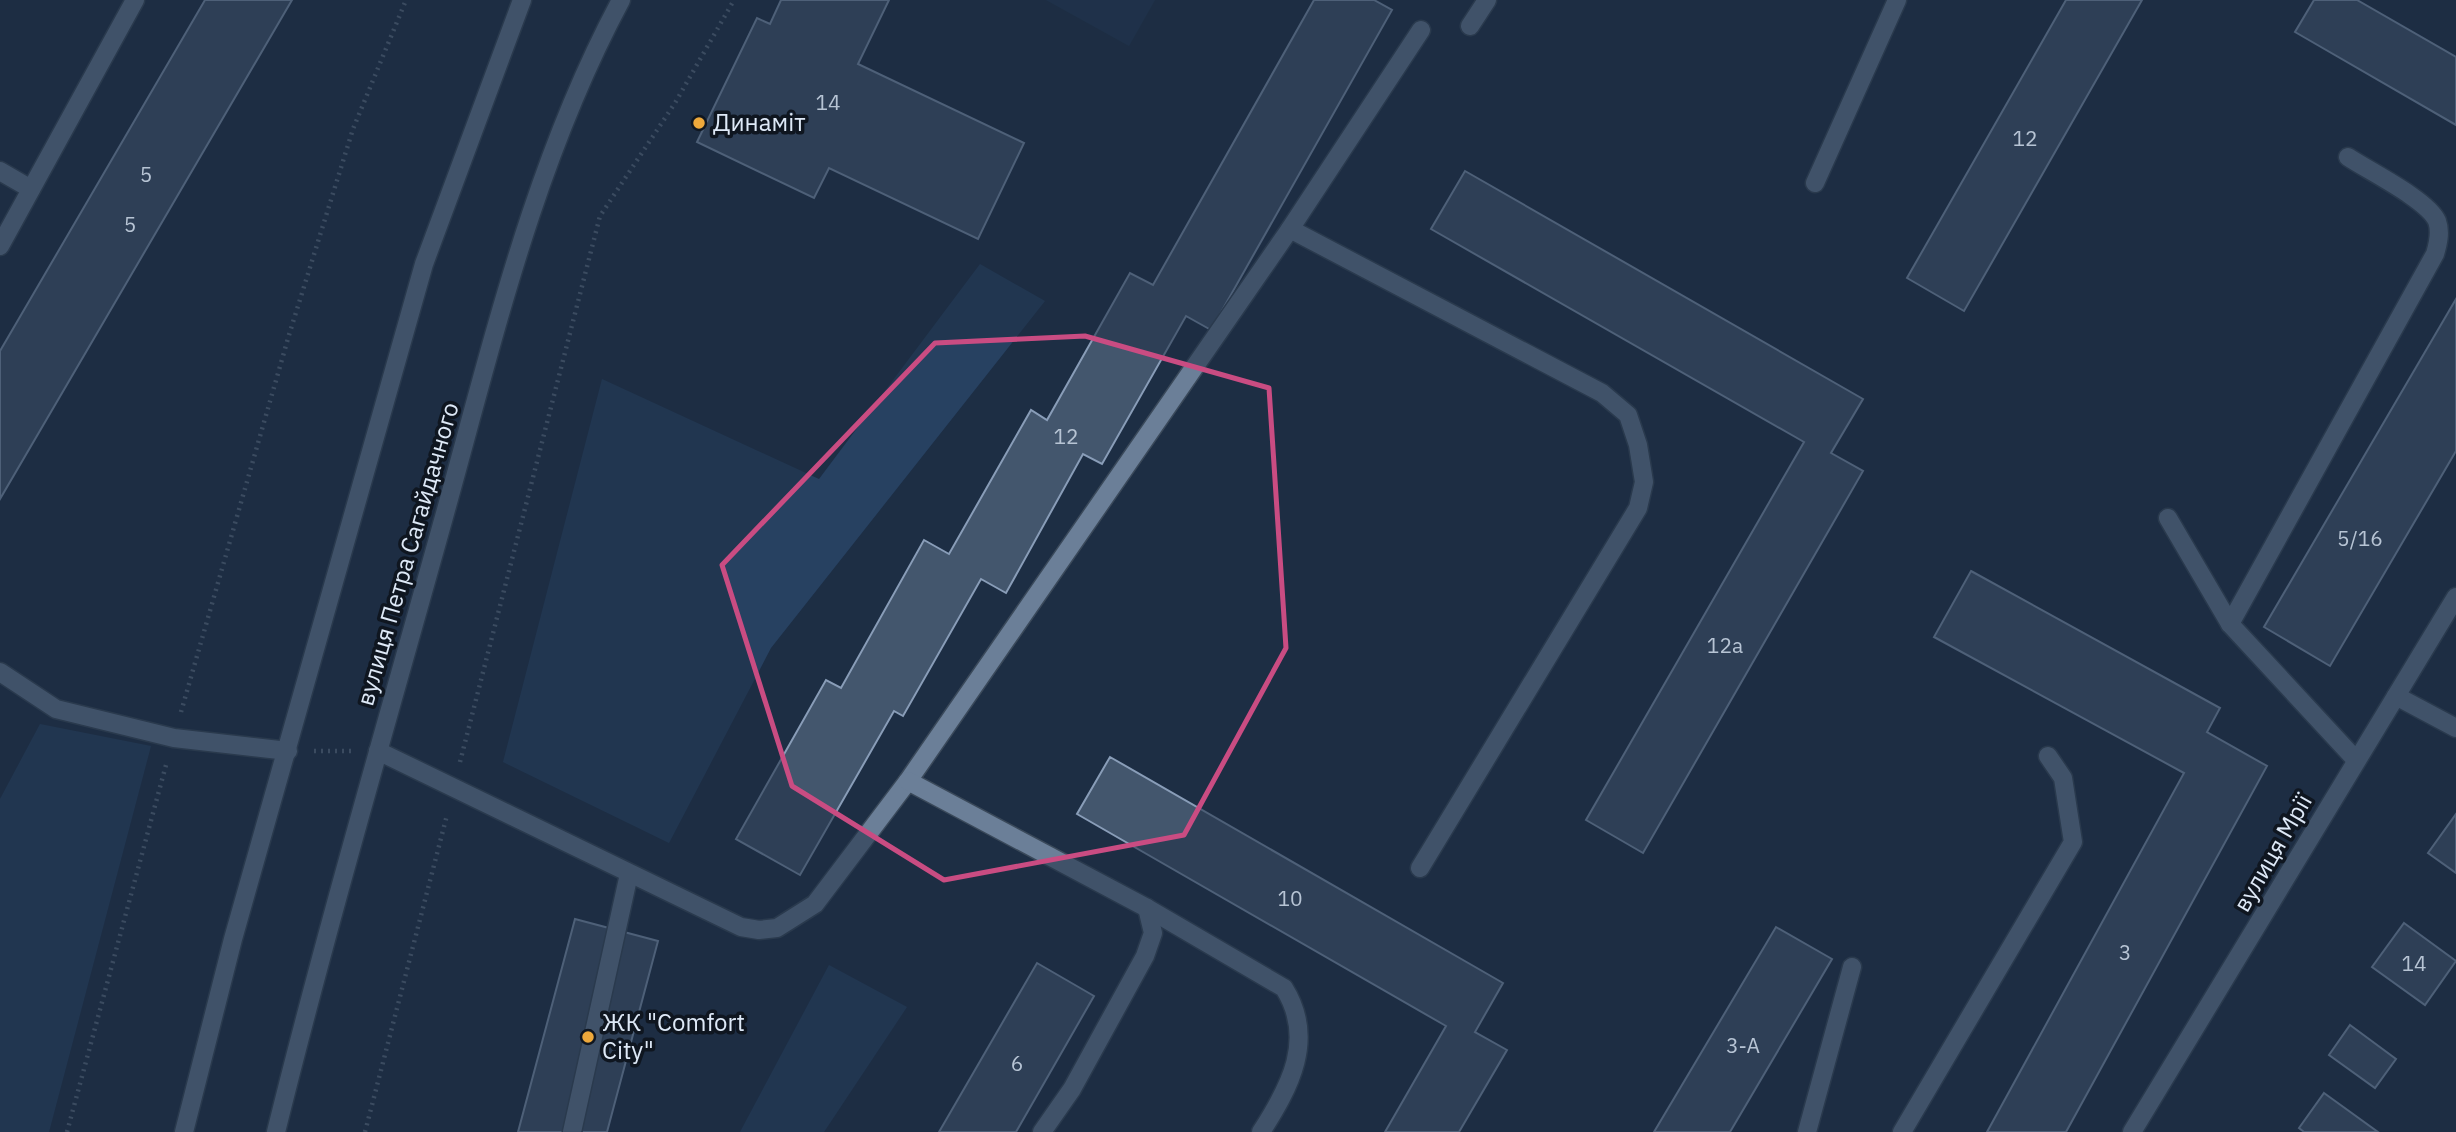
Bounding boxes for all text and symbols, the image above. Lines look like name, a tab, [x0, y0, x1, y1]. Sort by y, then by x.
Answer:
house number: 14	[815, 88, 841, 116]
place label: Динаміт	[713, 106, 806, 138]
marker: Динаміт	[691, 115, 707, 131]
house number: 12	[2012, 124, 2038, 152]
house number: 5	[140, 160, 152, 188]
house number: 5	[124, 210, 136, 238]
street label: вулиця Петра Сагайдачного	[348, 398, 466, 709]
house number: 12	[1053, 422, 1079, 450]
house number: 5/16	[2337, 524, 2383, 552]
house number: 12а	[1707, 631, 1743, 659]
street label: вулиця Мрії	[2225, 787, 2319, 917]
house number: 10	[1277, 884, 1303, 912]
house number: 3	[2119, 938, 2131, 966]
house number: 14	[2401, 949, 2427, 977]
place label: ЖК "Comfort City"	[602, 1006, 745, 1066]
marker: ЖК "Comfort City"	[580, 1029, 596, 1045]
house number: 3-А	[1726, 1031, 1760, 1059]
house number: 6	[1011, 1049, 1023, 1077]

